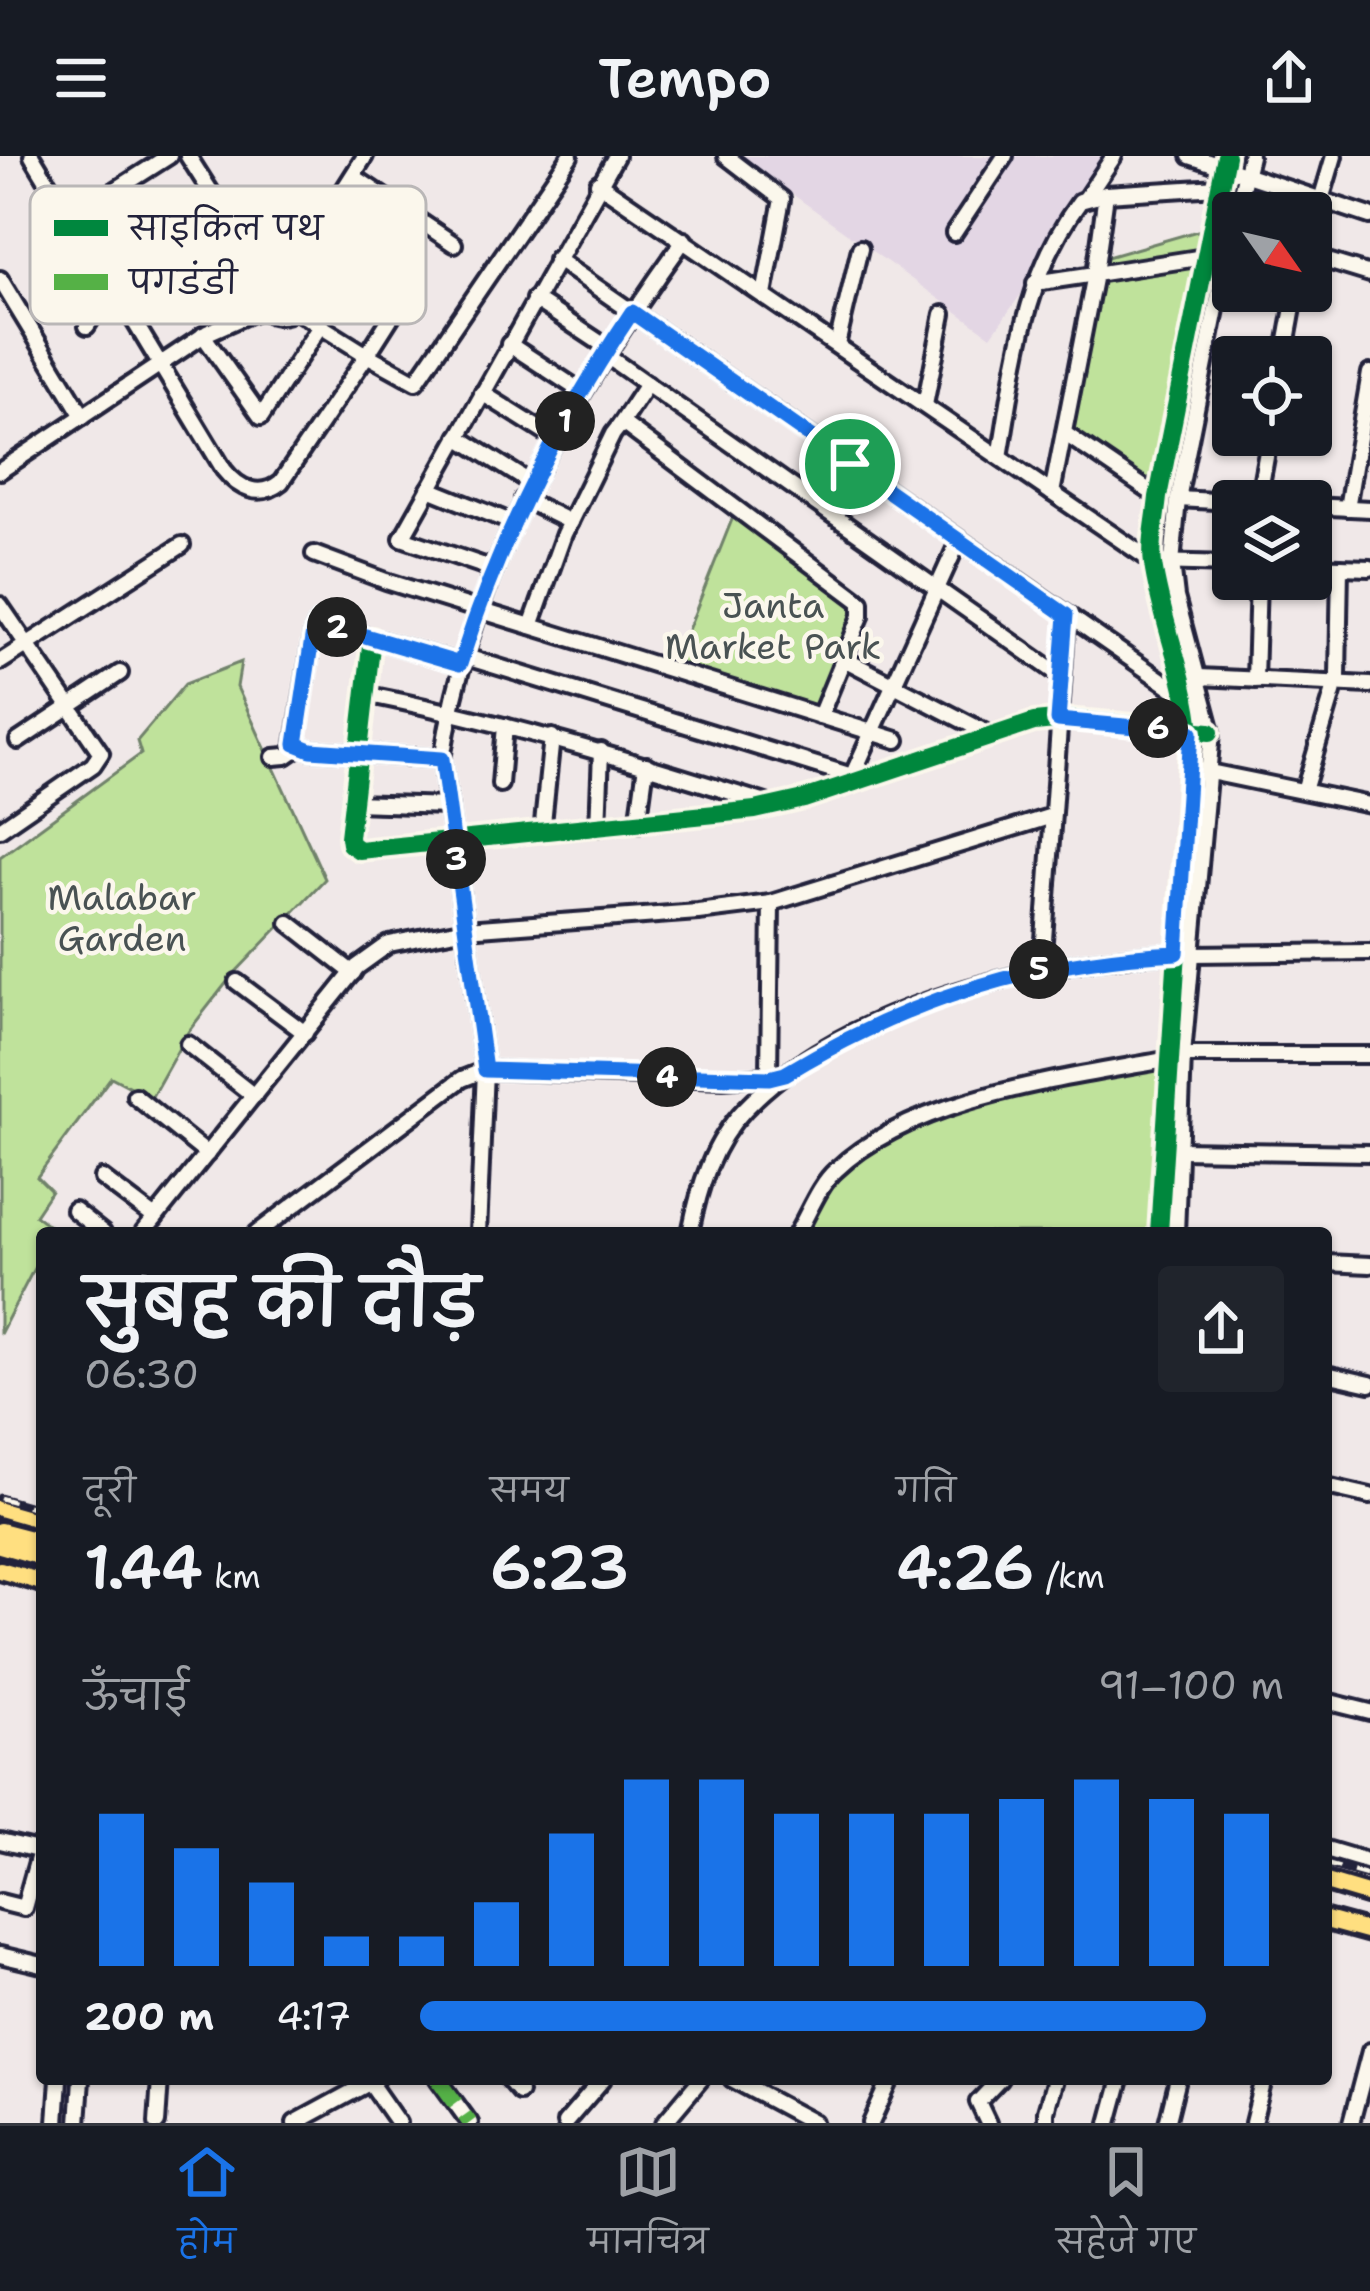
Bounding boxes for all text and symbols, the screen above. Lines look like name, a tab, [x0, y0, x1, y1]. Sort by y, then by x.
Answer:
text: Tempo	[598, 42, 772, 114]
icon: menu	[48, 45, 114, 111]
icon: share	[1256, 45, 1322, 111]
legend	[30, 186, 426, 324]
north arrow	[1212, 192, 1332, 312]
map controls	[1212, 192, 1332, 600]
text: साइकिल पथ	[127, 204, 326, 251]
text: पगडंडी	[127, 258, 239, 305]
button: locate	[1212, 336, 1332, 456]
pin: 1	[535, 391, 595, 451]
text: 1	[557, 398, 573, 443]
pin	[799, 413, 901, 515]
icon: arrive	[817, 431, 883, 497]
button: layers	[1212, 480, 1332, 600]
park label: Janta Market Park	[665, 581, 881, 671]
pin: 2	[307, 597, 367, 657]
text: 2	[325, 604, 349, 649]
pin: 6	[1128, 698, 1188, 758]
text: 6	[1146, 705, 1170, 750]
pin: 3	[426, 829, 486, 889]
text: 3	[444, 836, 468, 881]
park label: Malabar Garden	[47, 873, 197, 963]
pin: 5	[1009, 939, 1069, 999]
text: 5	[1029, 946, 1049, 991]
pin: 4	[637, 1047, 697, 1107]
text: 4	[655, 1054, 679, 1099]
text: सुबह की दौड़	[84, 1259, 479, 1347]
button: share	[1158, 1266, 1284, 1392]
text: 06:30	[84, 1348, 199, 1400]
text: दूरी	[84, 1468, 136, 1513]
text: समय	[490, 1468, 569, 1513]
text: गति	[896, 1468, 956, 1513]
text: 1.44	[84, 1527, 203, 1607]
text: 6:23	[490, 1527, 629, 1607]
text: 4:26	[896, 1527, 1035, 1607]
text: km	[203, 1554, 261, 1599]
text: /km	[1035, 1554, 1105, 1599]
text: 91–100 m	[1098, 1659, 1284, 1711]
text: ऊँचाई	[84, 1669, 189, 1721]
text: 200 m	[84, 1990, 214, 2042]
text: 4:17	[276, 1990, 351, 2042]
tab: होम	[174, 2139, 240, 2278]
tab: मानचित्र	[588, 2139, 709, 2278]
tab: सहेजे गए	[1056, 2139, 1196, 2278]

